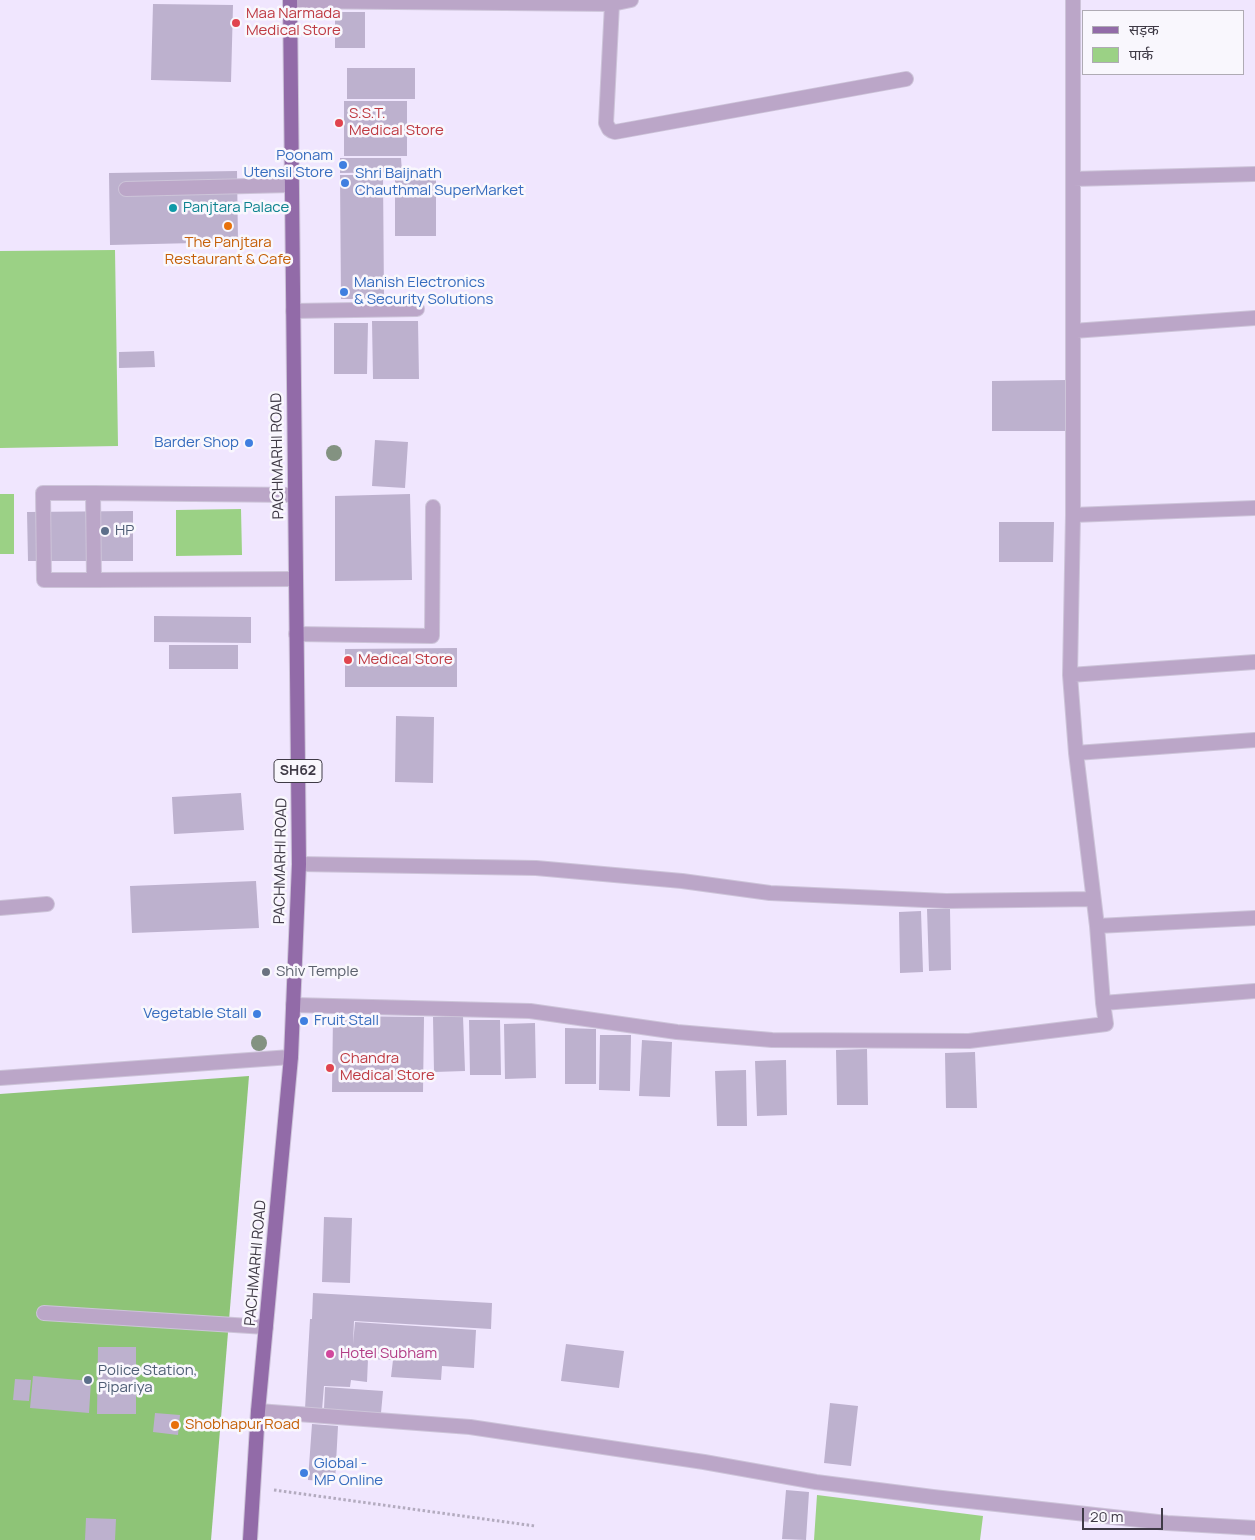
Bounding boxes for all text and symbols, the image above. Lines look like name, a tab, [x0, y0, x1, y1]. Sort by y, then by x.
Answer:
place label: Maa Narmada Medical Store	[246, 5, 341, 40]
legend	[1082, 10, 1245, 75]
marker: Maa Narmada Medical Store	[230, 17, 242, 29]
text: सड़क	[1129, 19, 1159, 40]
text: पार्क	[1129, 44, 1153, 65]
place label: S.S.T. Medical Store	[349, 105, 444, 140]
marker: S.S.T. Medical Store	[333, 117, 345, 129]
place label: Poonam Utensil Store	[244, 147, 333, 182]
marker: Poonam Utensil Store	[337, 159, 349, 171]
place label: Shri Baijnath Chauthmal SuperMarket	[355, 165, 524, 200]
marker: Shri Baijnath Chauthmal SuperMarket	[339, 177, 351, 189]
place label: Panjtara Palace	[183, 199, 289, 217]
marker: Panjtara Palace	[167, 202, 179, 214]
marker: The Panjtara Restaurant & Cafe	[222, 220, 234, 232]
place label: The Panjtara Restaurant & Cafe	[165, 234, 291, 269]
place label: Manish Electronics & Security Solutions	[354, 274, 493, 309]
marker: Manish Electronics & Security Solutions	[338, 286, 350, 298]
street label: PACHMARHI ROAD	[268, 393, 288, 519]
place label: Barder Shop	[154, 434, 239, 452]
marker: Barder Shop	[243, 437, 255, 449]
place label: HP	[115, 522, 134, 540]
marker: HP	[99, 525, 111, 537]
place label: Medical Store	[358, 651, 453, 669]
marker: Medical Store	[342, 654, 354, 666]
road number: SH62	[274, 759, 322, 782]
street label: PACHMARHI ROAD	[271, 798, 291, 924]
place label: Shiv Temple	[276, 963, 358, 981]
marker: Shiv Temple	[260, 966, 272, 978]
place label: Vegetable Stall	[143, 1005, 247, 1023]
marker: Vegetable Stall	[251, 1008, 263, 1020]
place label: Fruit Stall	[314, 1012, 379, 1030]
marker: Fruit Stall	[298, 1015, 310, 1027]
place label: Chandra Medical Store	[340, 1050, 435, 1085]
marker: Chandra Medical Store	[324, 1062, 336, 1074]
street label: PACHMARHI ROAD	[242, 1199, 270, 1327]
place label: Hotel Subham	[340, 1345, 437, 1363]
marker: Hotel Subham	[324, 1348, 336, 1360]
place label: Police Station, Pipariya	[98, 1362, 198, 1397]
marker: Police Station, Pipariya	[82, 1374, 94, 1386]
place label: Shobhapur Road	[185, 1416, 300, 1434]
marker: Shobhapur Road	[169, 1419, 181, 1431]
place label: Global - MP Online	[314, 1455, 383, 1490]
marker: Global - MP Online	[298, 1467, 310, 1479]
scale bar	[1085, 1498, 1166, 1530]
text: 20 m	[1090, 1506, 1123, 1527]

